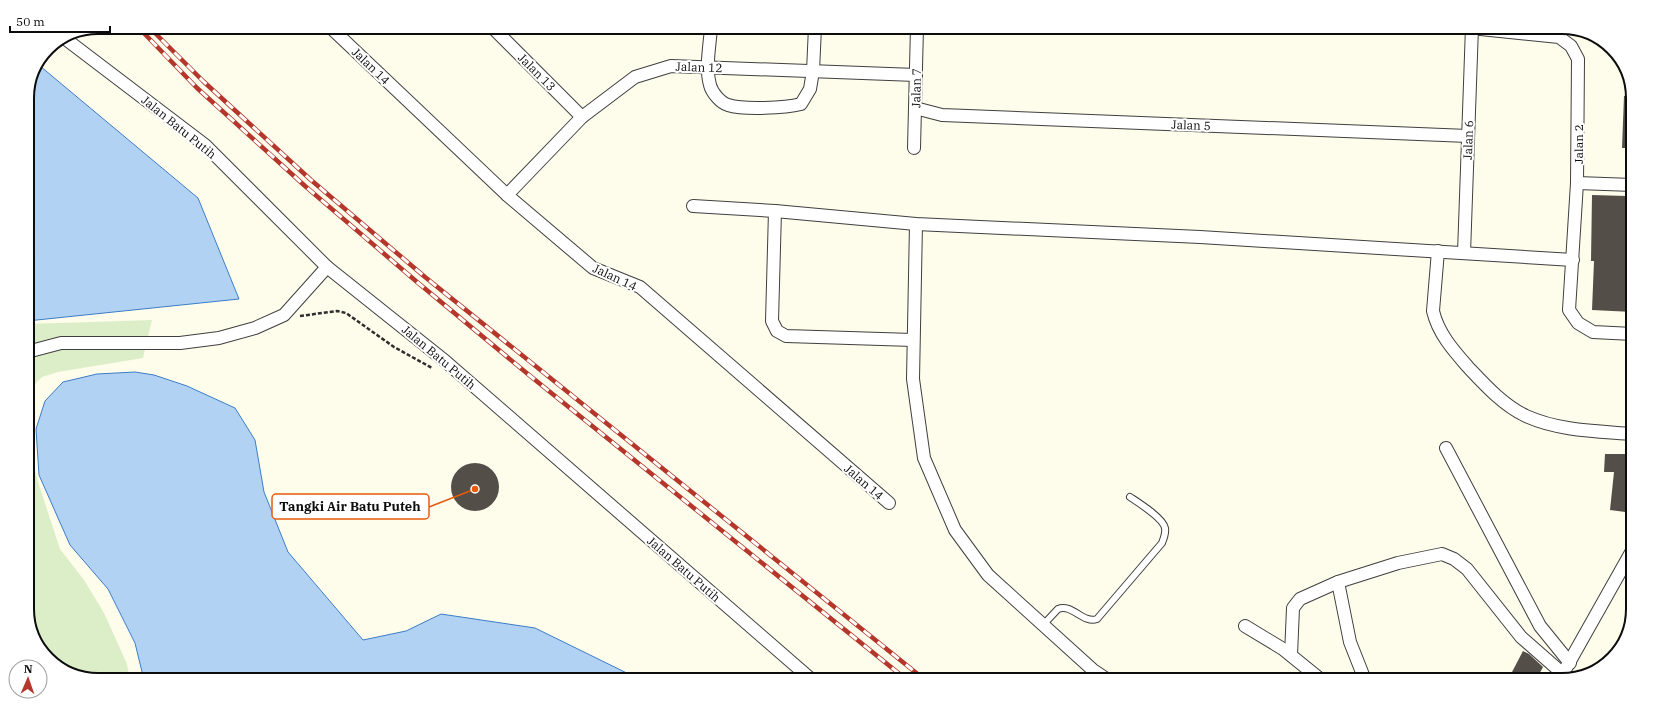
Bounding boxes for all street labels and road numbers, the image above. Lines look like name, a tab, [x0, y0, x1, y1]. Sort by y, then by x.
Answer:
street label: Jalan 14	[349, 44, 393, 88]
street label: Jalan 13	[515, 50, 559, 94]
street label: Jalan 12	[675, 59, 723, 75]
street label: Jalan 7	[908, 68, 924, 108]
street label: Jalan Batu Putih	[139, 92, 220, 162]
street label: Jalan 5	[1171, 117, 1211, 133]
street label: Jalan 6	[1460, 120, 1476, 160]
street label: Jalan 2	[1571, 124, 1586, 164]
street label: Jalan 14	[591, 260, 639, 294]
street label: Jalan Batu Putih	[399, 322, 479, 393]
street label: Jalan 14	[841, 461, 887, 503]
street label: Jalan Batu Putih	[644, 533, 724, 605]

